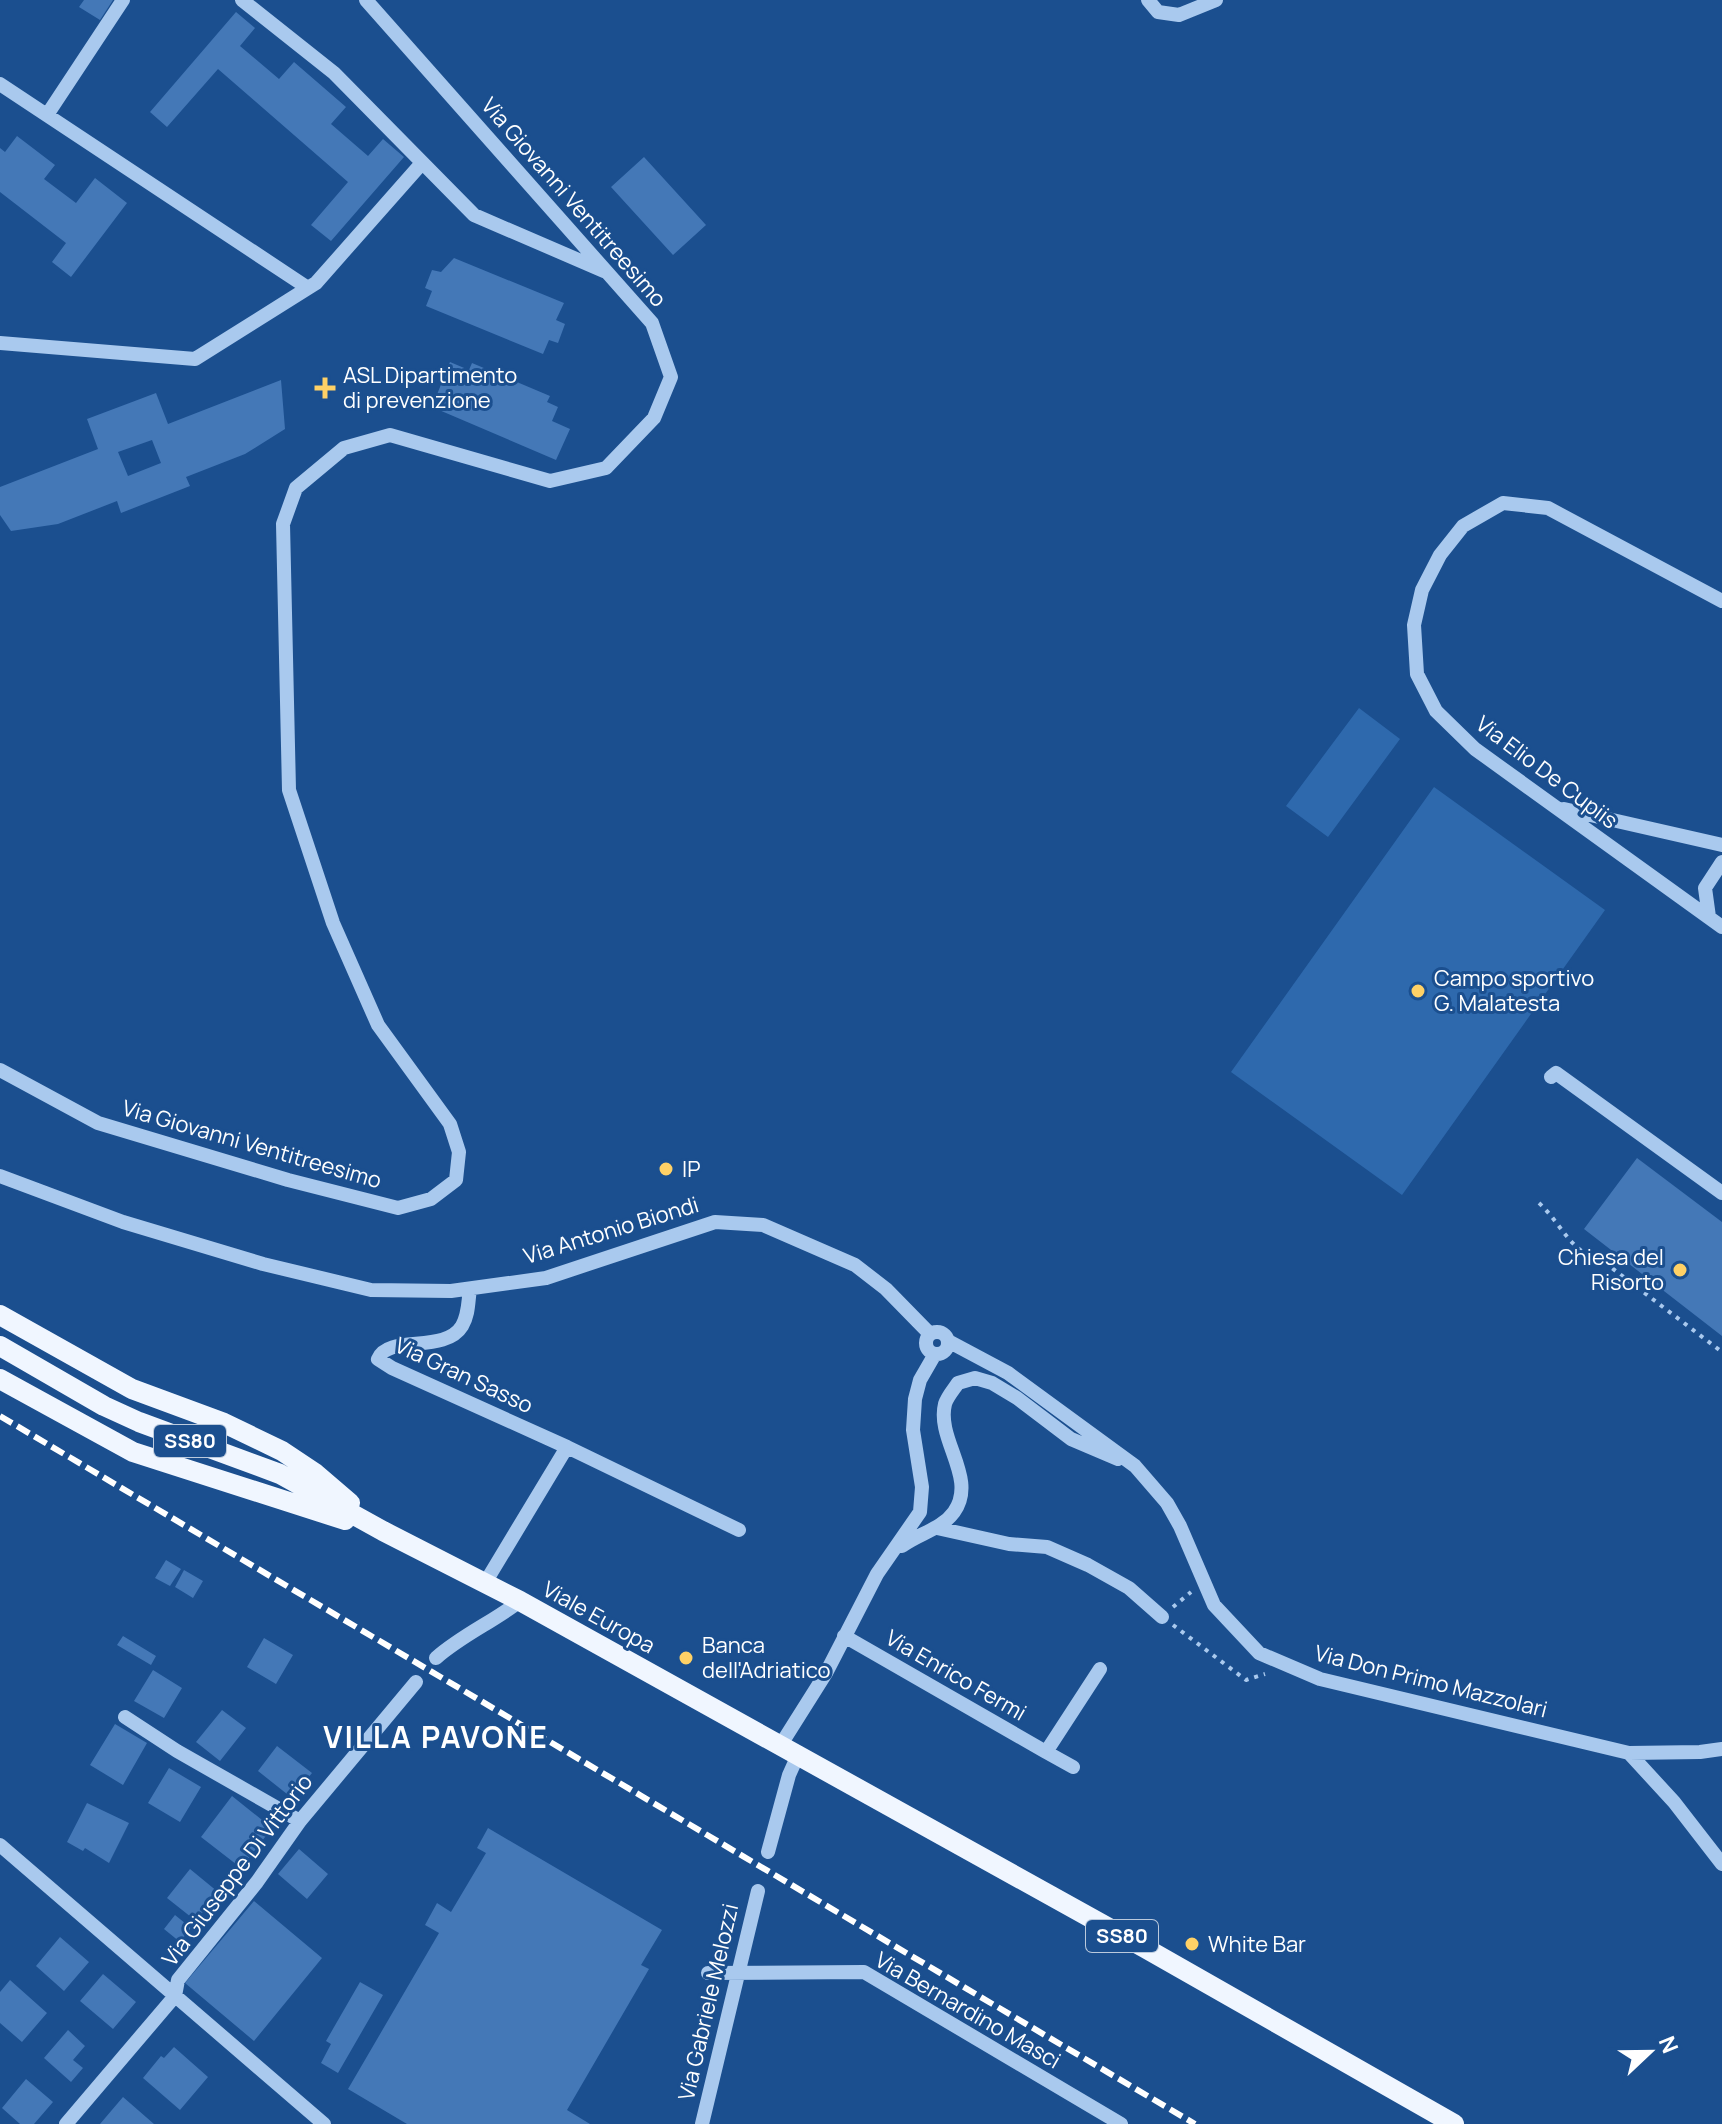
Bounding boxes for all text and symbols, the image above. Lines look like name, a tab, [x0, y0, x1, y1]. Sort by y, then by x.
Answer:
street label: Via Giovanni Ventitreesimo	[475, 91, 673, 313]
place label: ASL Dipartimento di prevenzione	[343, 360, 517, 415]
marker: ASL Dipartimento di prevenzione	[314, 377, 336, 399]
street label: Via Elio De Cupiis	[1470, 709, 1624, 835]
place label: Campo sportivo G. Malatesta	[1434, 963, 1594, 1018]
marker: Campo sportivo G. Malatesta	[1409, 982, 1427, 1000]
street label: Via Giovanni Ventitreesimo	[119, 1093, 385, 1195]
place label: IP	[682, 1154, 700, 1184]
marker: IP	[657, 1160, 675, 1178]
street label: Via Antonio Biondi	[520, 1189, 702, 1271]
place label: Chiesa del Risorto	[1558, 1242, 1664, 1297]
marker: Chiesa del Risorto	[1671, 1261, 1689, 1279]
street label: Via Gran Sasso	[390, 1330, 538, 1420]
road number: SS80	[154, 1425, 226, 1457]
street label: Viale Europa	[537, 1574, 661, 1660]
street label: Via Enrico Fermi	[880, 1623, 1032, 1727]
place label: Banca dell'Adriatico	[702, 1630, 831, 1685]
street label: Via Don Primo Mazzolari	[1312, 1638, 1550, 1724]
marker: Banca dell'Adriatico	[677, 1649, 695, 1667]
district label: VILLA PAVONE	[323, 1716, 549, 1757]
street label: Via Giuseppe Di Vittorio	[155, 1768, 319, 1972]
street label: Via Gabriele Melozzi	[671, 1901, 745, 2103]
road number: SS80	[1086, 1920, 1158, 1952]
place label: White Bar	[1208, 1929, 1306, 1959]
marker: White Bar	[1183, 1935, 1201, 1953]
street label: Via Bernardino Masci	[870, 1945, 1066, 2075]
north arrow	[1610, 2012, 1690, 2092]
text: N	[1652, 2032, 1685, 2057]

